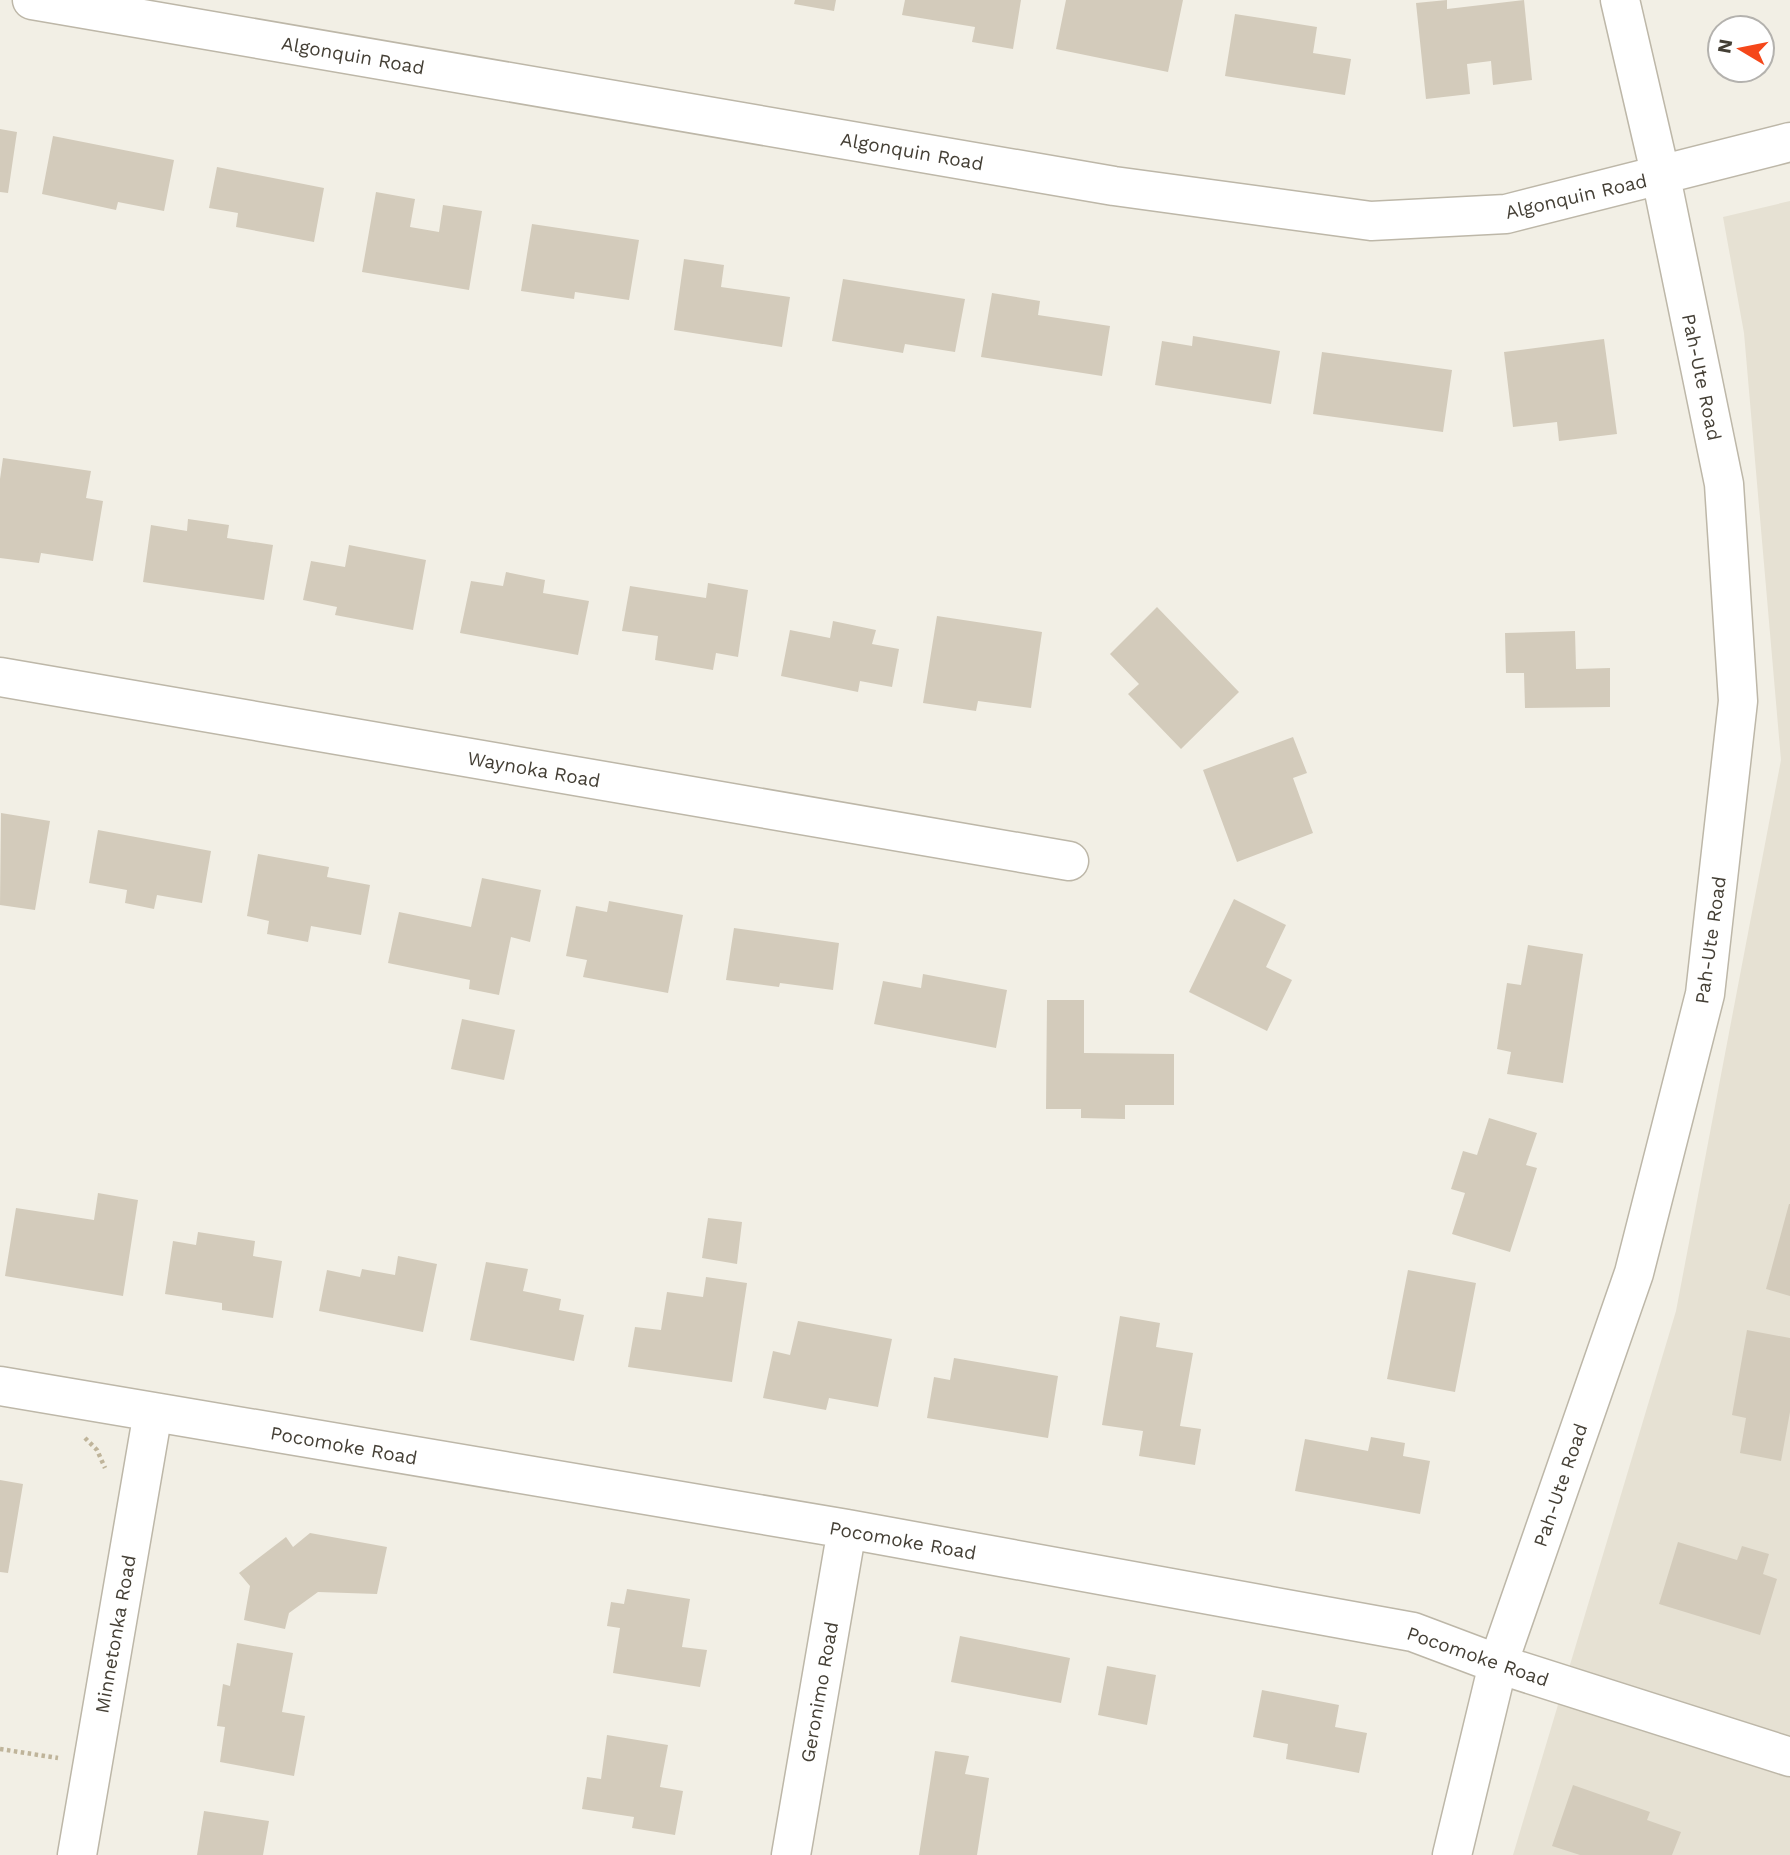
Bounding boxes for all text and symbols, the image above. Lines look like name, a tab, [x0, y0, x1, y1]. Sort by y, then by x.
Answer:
north arrow	[1706, 14, 1776, 84]
street label: Algonquin Road	[280, 32, 426, 79]
text: N	[1712, 37, 1737, 55]
street label: Algonquin Road	[839, 128, 985, 175]
street label: Algonquin Road	[1503, 169, 1649, 224]
street label: Pah-Ute Road	[1677, 312, 1726, 443]
street label: Waynoka Road	[466, 746, 602, 792]
street label: Pah-Ute Road	[1690, 875, 1731, 1006]
street label: Pah-Ute Road	[1529, 1420, 1592, 1550]
street label: Pocomoke Road	[269, 1421, 419, 1470]
street label: Pocomoke Road	[828, 1516, 978, 1565]
street label: Minnetonka Road	[90, 1553, 141, 1715]
street label: Geronimo Road	[796, 1620, 843, 1764]
street label: Pocomoke Road	[1404, 1621, 1552, 1692]

